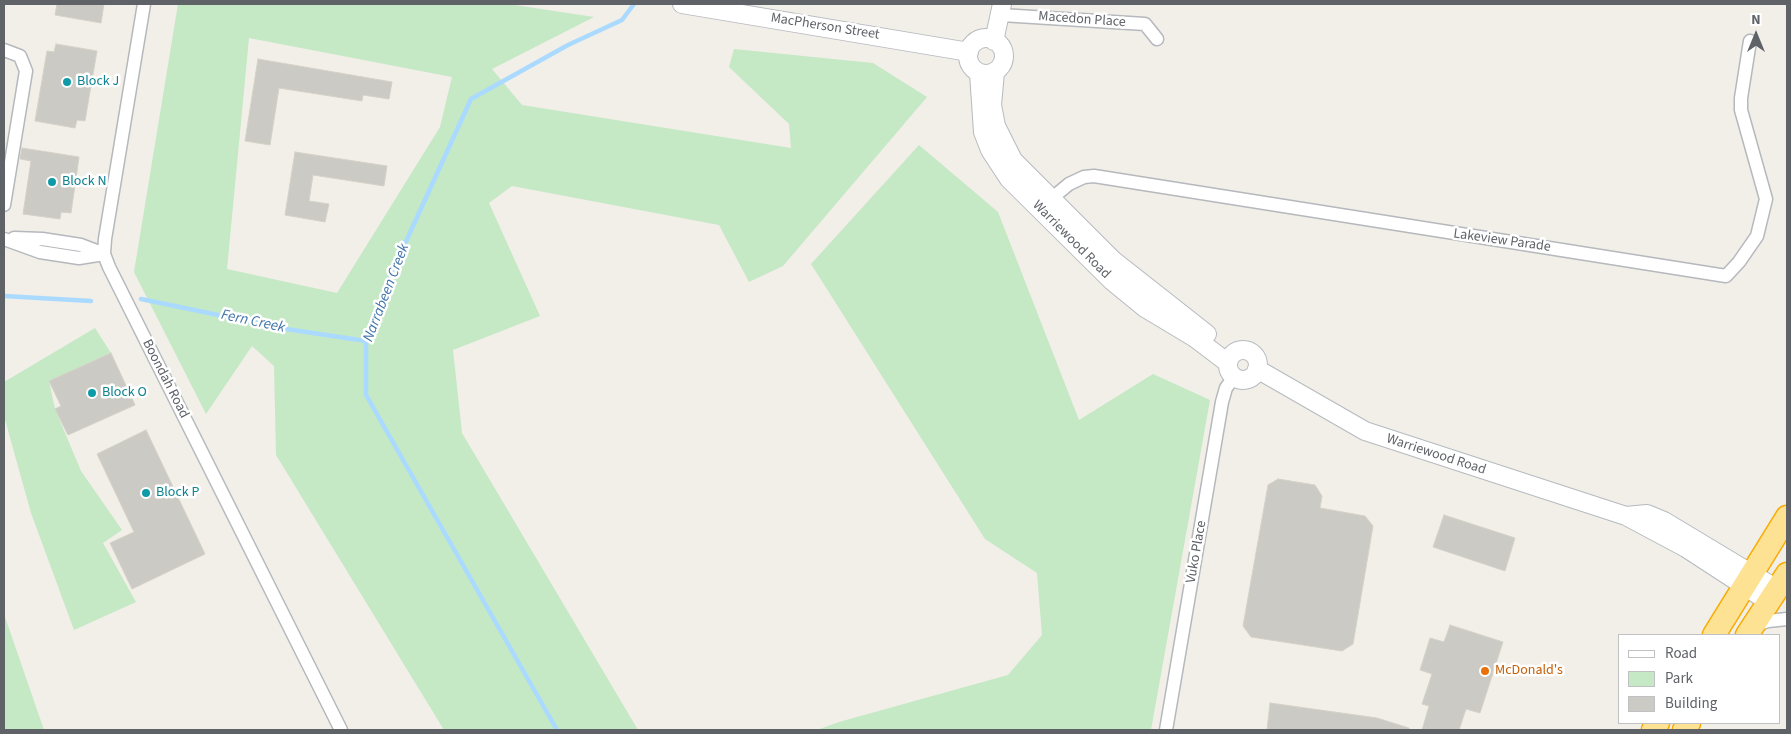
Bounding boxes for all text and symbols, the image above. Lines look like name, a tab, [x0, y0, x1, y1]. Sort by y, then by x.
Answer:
street label: Macedon Place	[1038, 9, 1126, 31]
street label: MacPherson Street	[769, 10, 881, 44]
north arrow	[1731, 10, 1781, 60]
text: N	[1751, 10, 1761, 30]
place label: Block J	[77, 74, 119, 90]
marker: Block J	[61, 76, 73, 88]
place label: Block N	[62, 174, 107, 190]
marker: Block N	[46, 176, 58, 188]
street label: Warriewood Road	[1028, 197, 1114, 283]
street label: Lakeview Parade	[1452, 226, 1552, 256]
water label: Narrabeen Creek	[360, 241, 414, 345]
water label: Fern Creek	[219, 306, 287, 338]
street label: Boondah Road	[138, 337, 192, 421]
place label: Block O	[102, 385, 147, 401]
marker: Block O	[86, 387, 98, 399]
street label: Warriewood Road	[1384, 431, 1488, 479]
place label: Block P	[156, 485, 199, 501]
marker: Block P	[140, 487, 152, 499]
street label: Vuko Place	[1183, 519, 1211, 585]
legend	[1618, 634, 1781, 724]
text: Road	[1665, 643, 1697, 664]
place label: McDonald's	[1495, 663, 1563, 679]
marker: McDonald's	[1479, 665, 1491, 677]
text: Park	[1665, 668, 1693, 689]
text: Building	[1665, 693, 1717, 714]

